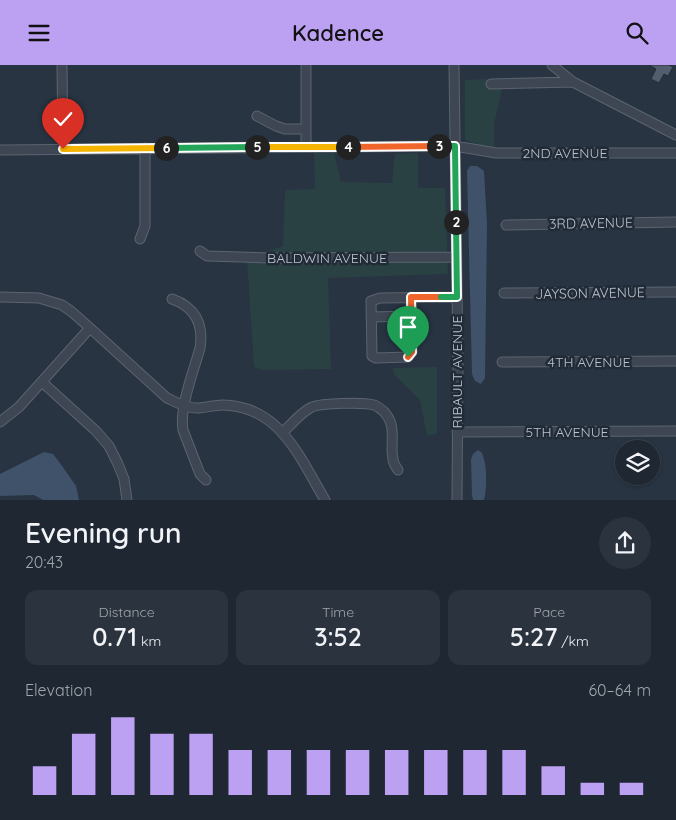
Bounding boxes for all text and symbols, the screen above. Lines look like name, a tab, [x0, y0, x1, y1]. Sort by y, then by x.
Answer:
icon: menu	[25, 19, 53, 47]
text: Kadence	[292, 19, 384, 47]
icon: search	[623, 19, 651, 47]
pin	[42, 98, 84, 149]
icon: check	[49, 105, 77, 133]
pin: 3	[426, 133, 452, 159]
pin: 6	[154, 135, 178, 161]
pin: 5	[244, 135, 270, 159]
pin: 4	[336, 135, 360, 159]
text: 3	[436, 137, 443, 155]
text: 5	[253, 138, 262, 156]
text: 4	[344, 138, 353, 156]
text: 6	[163, 139, 170, 157]
street label: 2ND AVENUE	[523, 144, 608, 162]
pin: 2	[444, 209, 468, 235]
text: 2	[453, 213, 460, 231]
street label: 3RD AVENUE	[549, 213, 633, 233]
street label: BALDWIN AVENUE	[267, 249, 387, 267]
street label: JAYSON AVENUE	[535, 283, 645, 303]
pin	[387, 306, 429, 357]
icon: arrive	[394, 313, 422, 341]
street label: RIBAULT AVENUE	[448, 315, 466, 428]
street label: 4TH AVENUE	[548, 353, 630, 371]
street label: 5TH AVENUE	[525, 423, 609, 441]
map controls	[615, 440, 660, 485]
button: layers	[615, 440, 660, 485]
text: Evening run	[25, 515, 182, 550]
button: share	[599, 517, 651, 569]
text: 20:43	[25, 552, 63, 572]
text: Distance	[99, 603, 155, 621]
text: Time	[322, 603, 354, 621]
text: Pace	[533, 603, 565, 621]
text: 0.71	[92, 621, 137, 652]
text: 3:52	[314, 621, 362, 652]
text: 5:27	[510, 621, 557, 652]
text: km	[137, 632, 161, 650]
text: /km	[557, 632, 589, 650]
text: Elevation	[25, 680, 92, 700]
text: 60–64 m	[588, 680, 651, 700]

